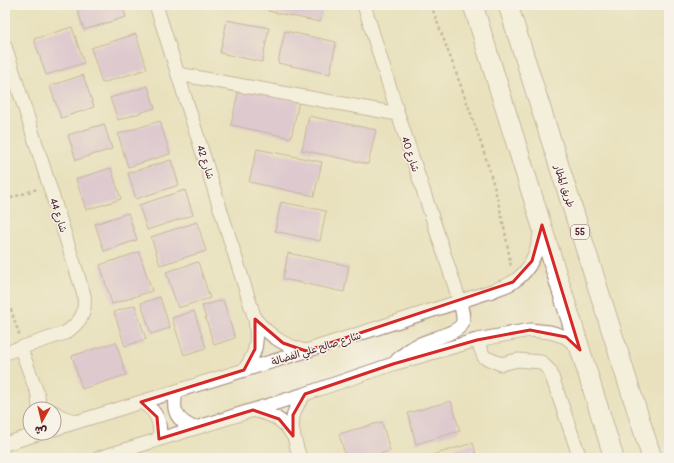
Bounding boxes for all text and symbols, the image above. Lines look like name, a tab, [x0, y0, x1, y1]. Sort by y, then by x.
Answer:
street label: شارع 40	[398, 135, 421, 174]
street label: شارع 42	[193, 144, 216, 181]
street label: طريق المطار	[551, 163, 577, 209]
street label: شارع 44	[46, 197, 69, 235]
road number: 55	[571, 225, 589, 239]
street label: شارع صالح علي الفضالة	[270, 330, 364, 371]
north arrow	[22, 401, 62, 441]
text: ش	[34, 423, 48, 438]

